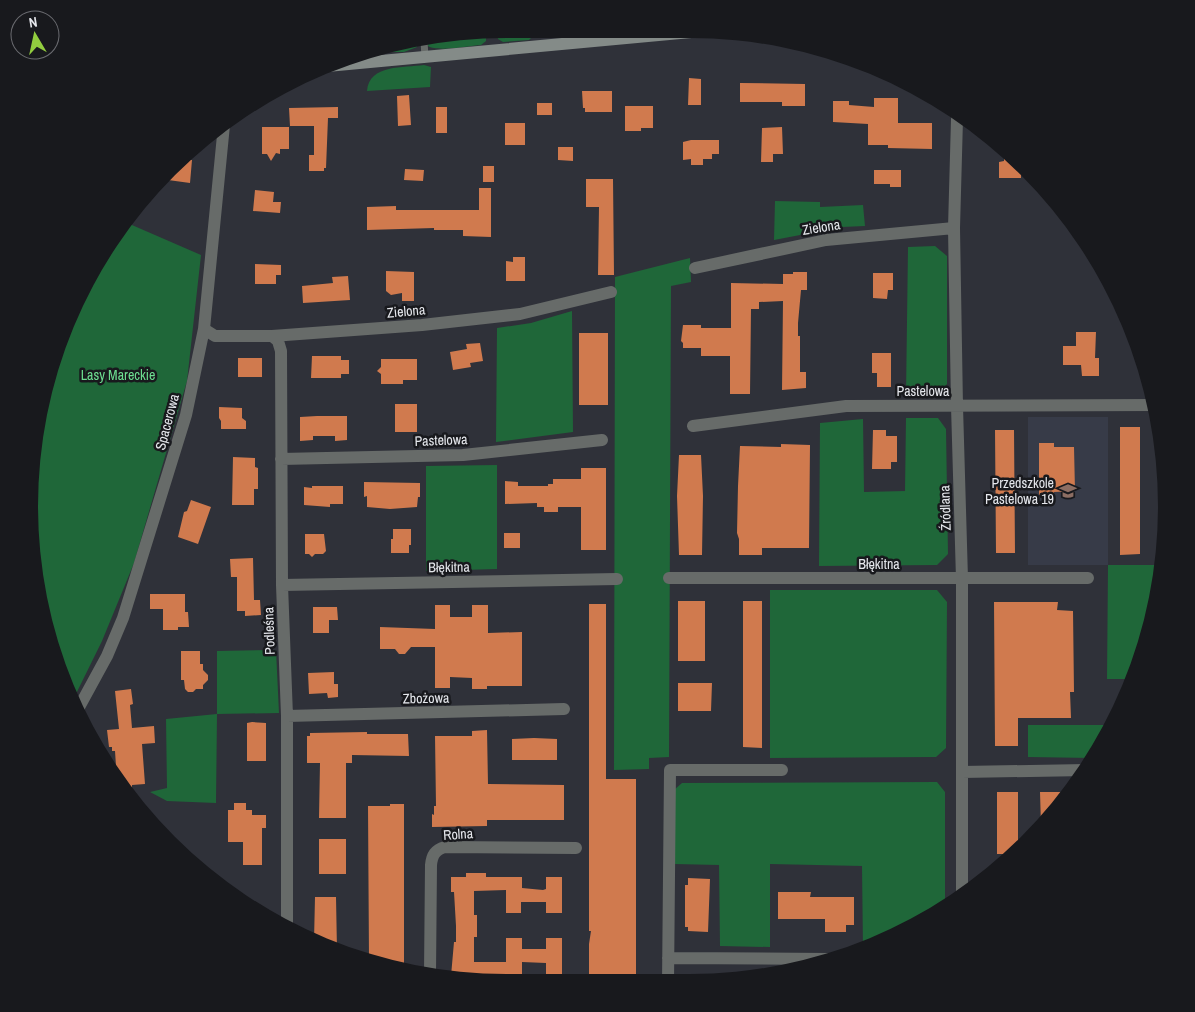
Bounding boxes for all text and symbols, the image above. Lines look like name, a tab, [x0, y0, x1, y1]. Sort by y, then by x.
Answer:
north arrow	[10, 10, 60, 60]
text: N	[27, 13, 38, 32]
street label: Zielona	[801, 215, 842, 239]
street label: Zielona	[386, 300, 426, 322]
park label: Lasy Mareckie	[81, 366, 155, 384]
street label: Pastelowa	[897, 382, 950, 400]
street label: Spacerowa	[151, 391, 183, 452]
street label: Pastelowa	[414, 430, 468, 450]
place label: Przedszkole Pastelowa 19	[985, 474, 1054, 508]
school or university icon: Przedszkole Pastelowa 19	[1058, 481, 1078, 501]
street label: Źródlana	[935, 484, 955, 531]
street label: Błękitna	[858, 555, 900, 573]
street label: Błękitna	[428, 558, 471, 576]
street label: Podleśna	[259, 606, 279, 655]
street label: Zbożowa	[403, 689, 450, 707]
street label: Rolna	[442, 824, 474, 844]

